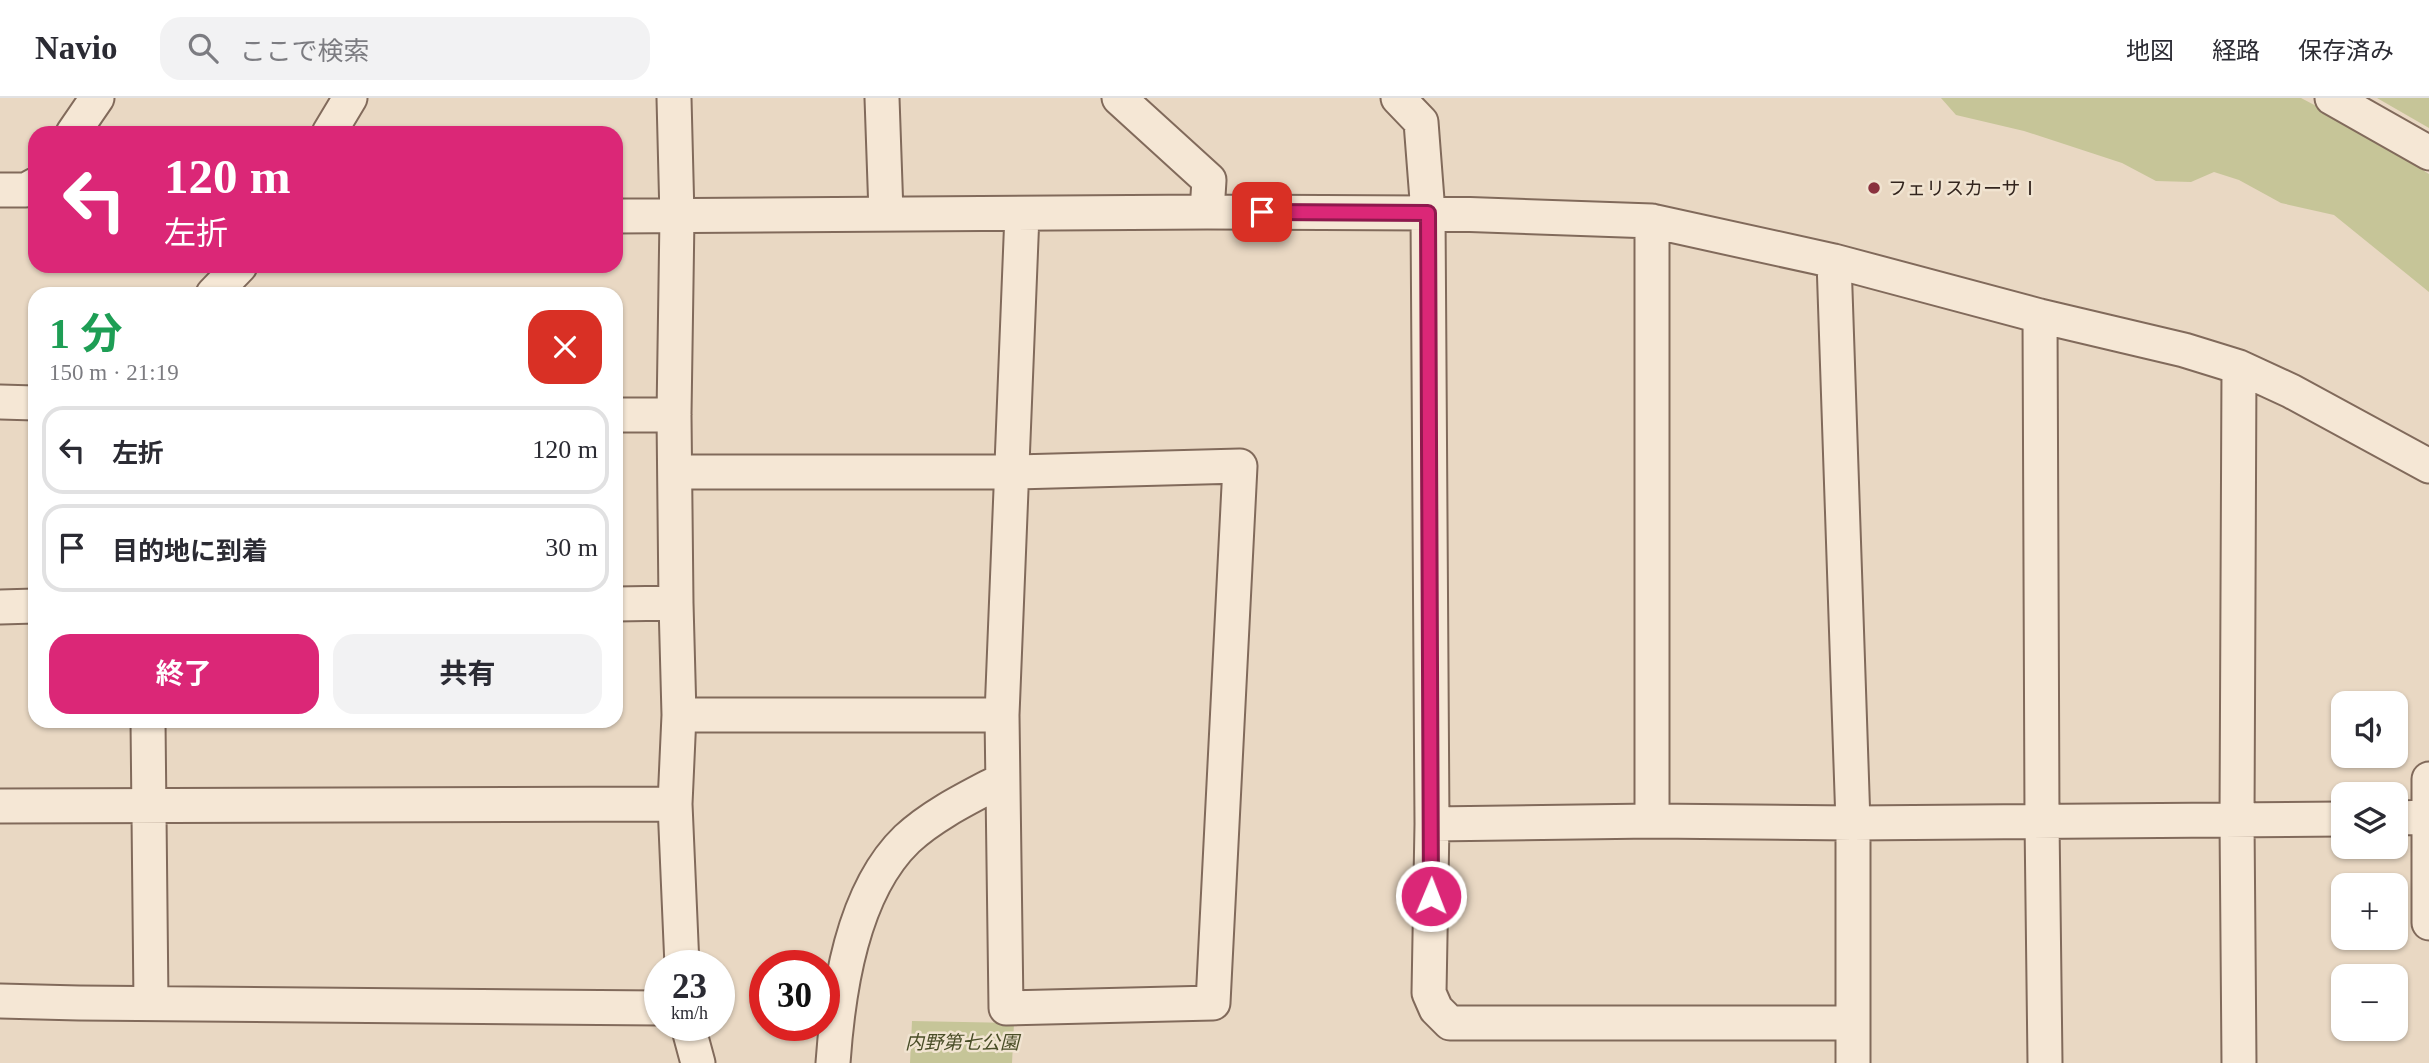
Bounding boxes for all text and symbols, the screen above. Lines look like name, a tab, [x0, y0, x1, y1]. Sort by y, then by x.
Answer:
search box	[160, 17, 650, 80]
icon: search	[184, 29, 222, 67]
text: Navio	[35, 30, 118, 66]
text: ここで検索	[240, 37, 370, 66]
text: 地図	[2126, 38, 2174, 64]
text: 経路	[2212, 38, 2260, 64]
text: 保存済み	[2298, 38, 2394, 64]
text: 120 m	[164, 149, 291, 204]
icon: left	[49, 154, 140, 245]
place label: フェリスカーサⅠ	[1888, 178, 2040, 199]
marker: フェリスカーサⅠ	[1866, 180, 1882, 196]
pin	[1232, 182, 1292, 242]
icon: arrive	[1243, 193, 1281, 231]
text: 左折	[164, 215, 228, 251]
button: close	[528, 310, 602, 384]
text: 1 分	[49, 311, 123, 357]
text: 150 m · 21:19	[49, 360, 179, 385]
icon: left	[53, 431, 91, 469]
text: 120 m	[532, 435, 598, 464]
text: 左折	[112, 439, 164, 468]
icon: arrive	[53, 529, 91, 567]
text: 30 m	[545, 533, 598, 562]
text: 目的地に到着	[112, 537, 268, 566]
button: 終了	[49, 634, 319, 714]
button: 共有	[333, 634, 602, 714]
map controls	[2331, 691, 2408, 1041]
button: sound	[2331, 691, 2408, 768]
button: layers	[2331, 782, 2408, 859]
position arrow	[1394, 859, 1468, 933]
button: +	[2331, 873, 2408, 950]
speed limit sign: 30	[749, 950, 840, 1041]
button: −	[2331, 964, 2408, 1041]
text: 23	[672, 967, 707, 1006]
text: km/h	[671, 1003, 708, 1023]
park label: 内野第七公園	[905, 1032, 1022, 1053]

